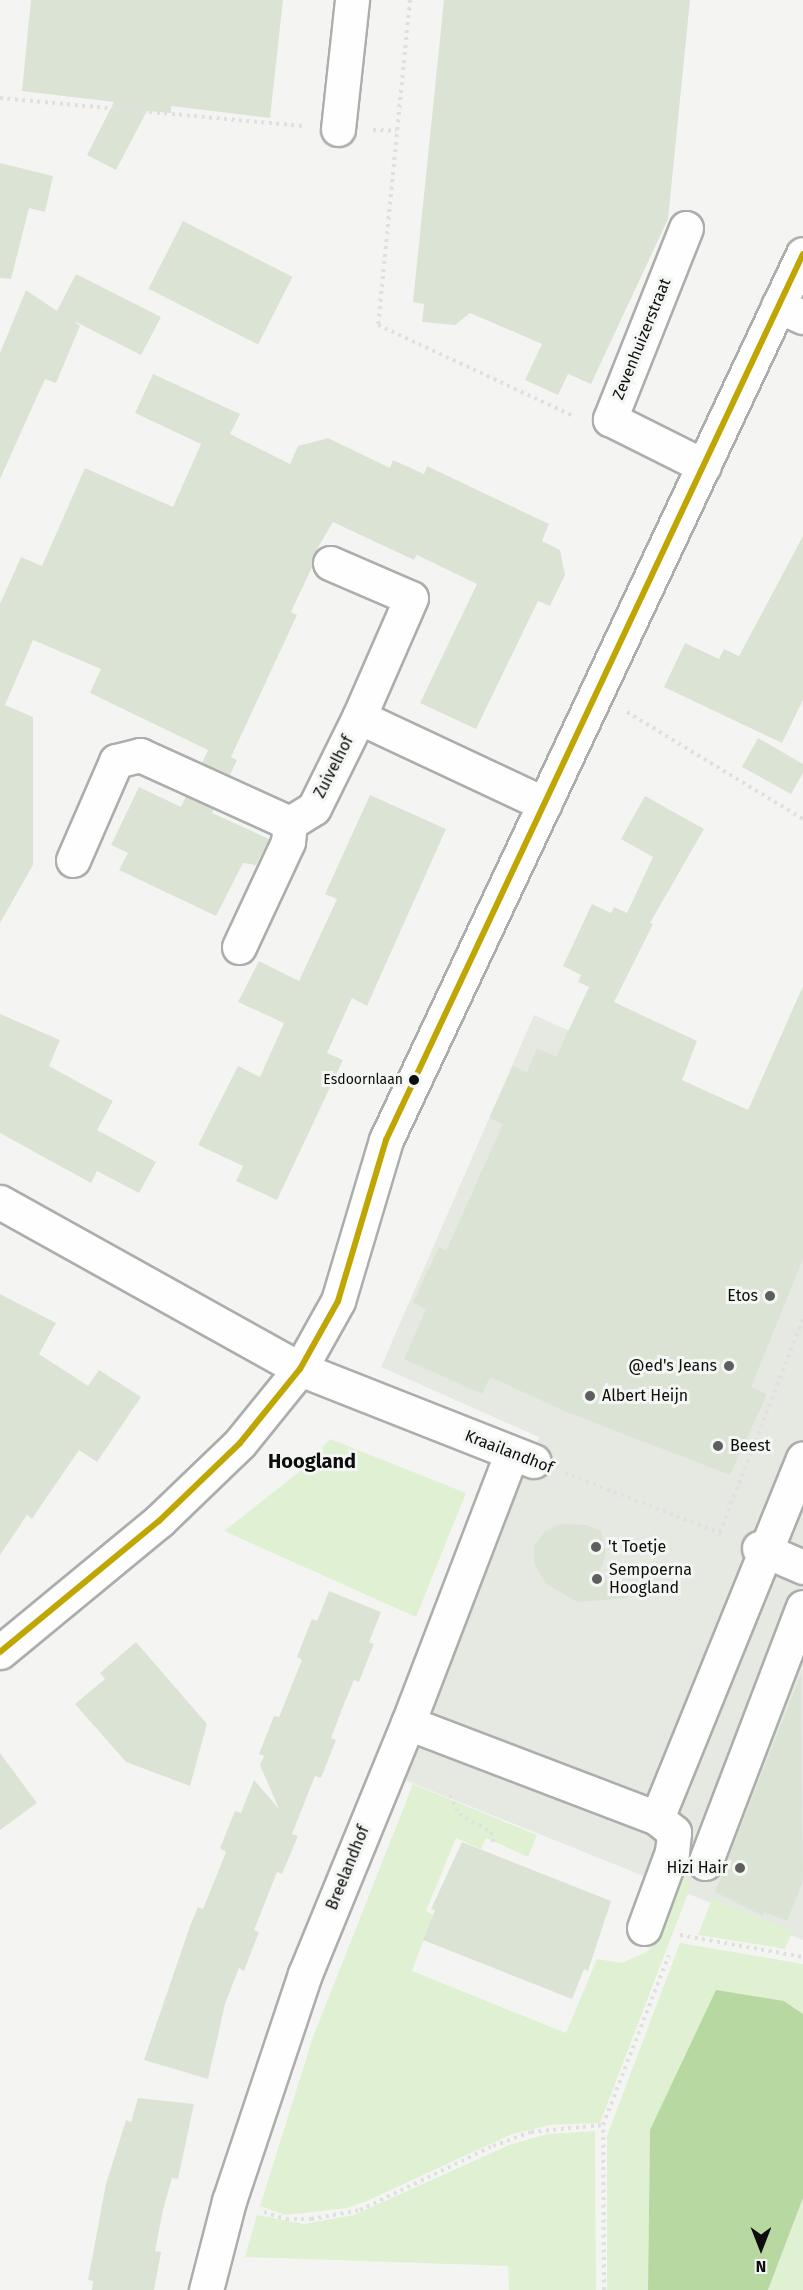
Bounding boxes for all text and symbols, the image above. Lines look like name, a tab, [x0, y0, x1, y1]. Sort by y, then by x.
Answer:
street label: Zevenhuizerstraat	[609, 275, 675, 403]
street label: Zuivelhof	[310, 733, 358, 801]
place label: Esdoornlaan	[323, 1072, 403, 1088]
marker: Esdoornlaan	[408, 1074, 420, 1086]
place label: Etos	[727, 1286, 758, 1306]
marker: Etos	[763, 1289, 777, 1303]
place label: @ed's Jeans	[628, 1356, 717, 1376]
marker: @ed's Jeans	[722, 1359, 736, 1373]
place label: Albert Heijn	[602, 1386, 688, 1406]
marker: Albert Heijn	[583, 1389, 597, 1403]
street label: Kraailandhof	[462, 1426, 556, 1478]
place label: Beest	[730, 1436, 770, 1456]
marker: Beest	[711, 1439, 725, 1453]
district label: Hoogland	[268, 1449, 356, 1473]
place label: 't Toetje	[608, 1537, 666, 1557]
marker: 't Toetje	[589, 1540, 603, 1554]
place label: Sempoerna Hoogland	[609, 1560, 692, 1598]
marker: Sempoerna Hoogland	[590, 1572, 604, 1586]
street label: Breelandhof	[322, 1823, 374, 1913]
place label: Hizi Hair	[667, 1858, 728, 1878]
marker: Hizi Hair	[733, 1861, 747, 1875]
north arrow	[731, 2218, 791, 2278]
text: N	[756, 2257, 766, 2276]

